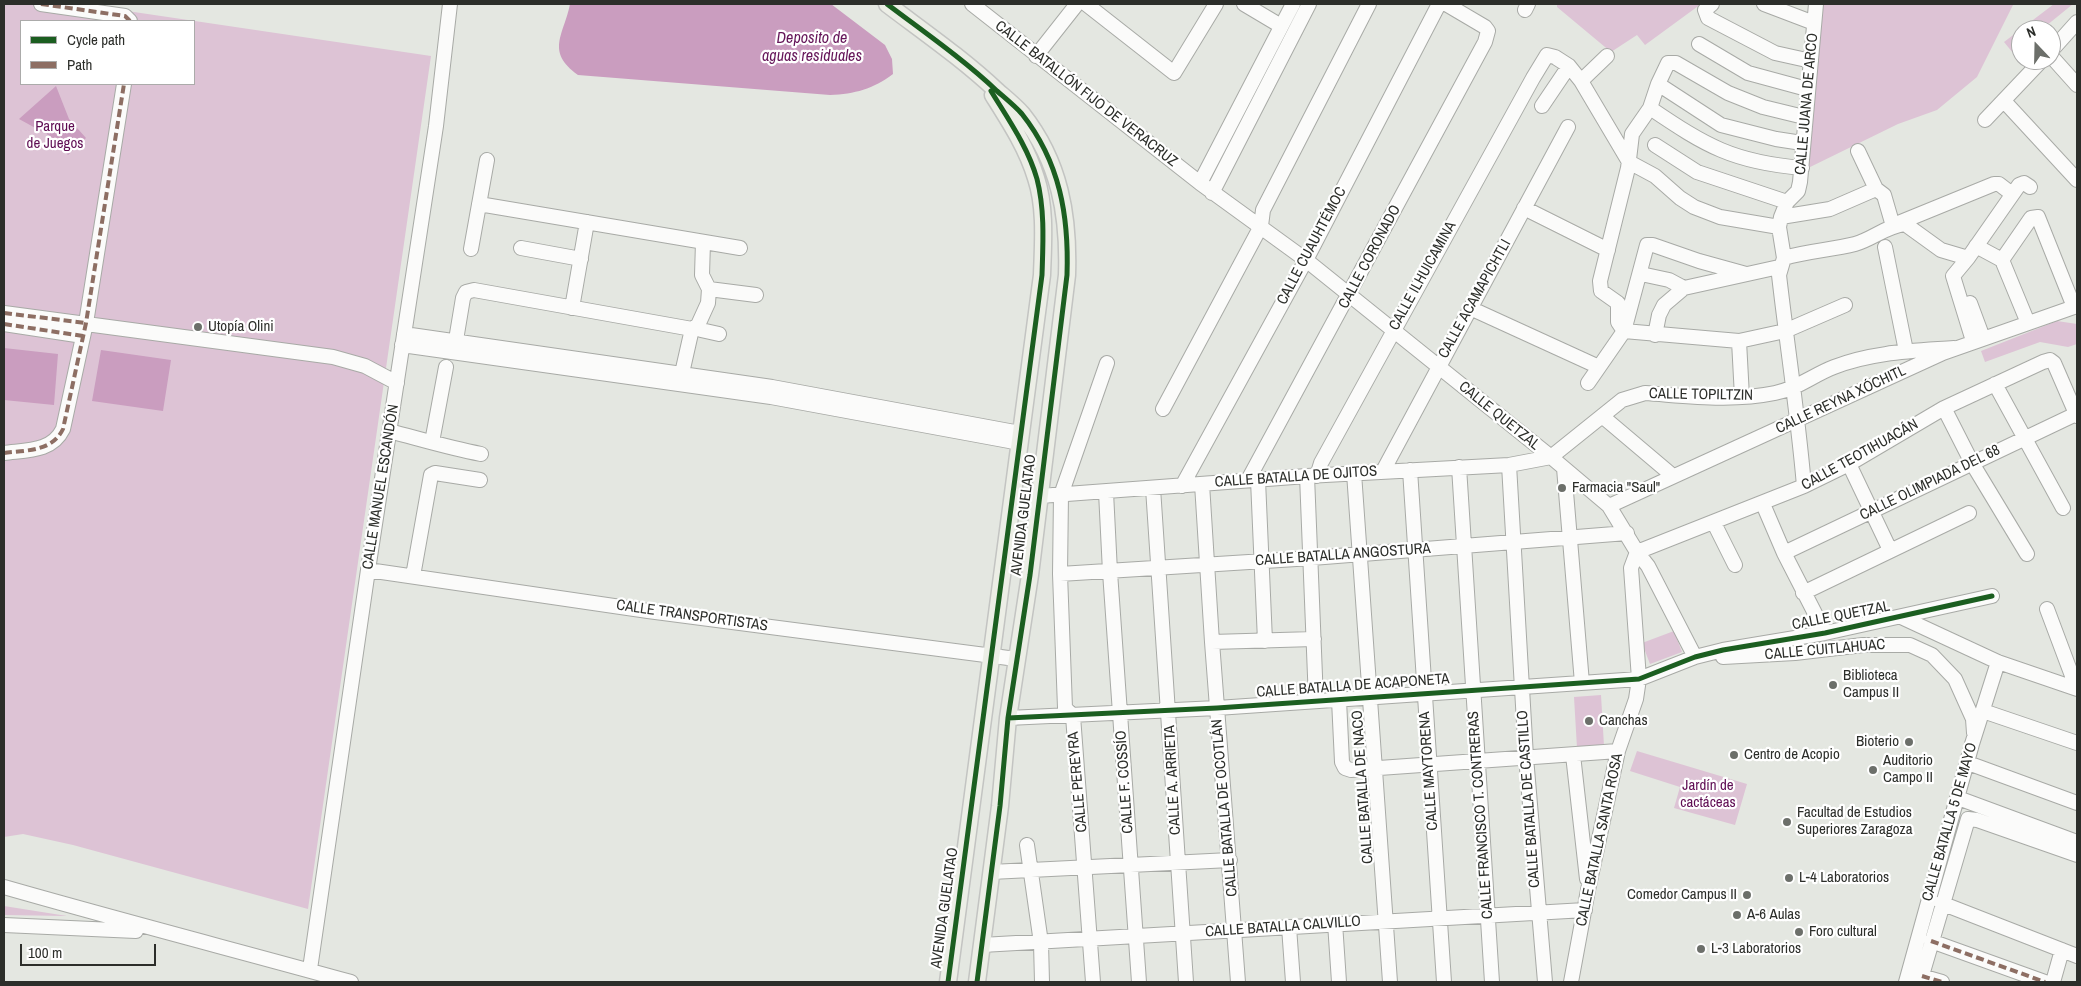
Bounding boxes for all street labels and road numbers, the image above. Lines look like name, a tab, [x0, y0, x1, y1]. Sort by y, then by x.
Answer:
street label: CALLE BATALLÓN FIJO DE VERACRUZ	[991, 17, 1181, 171]
street label: CALLE JUANA DE ARCO	[1792, 32, 1822, 176]
street label: CALLE CUAUHTÉMOC	[1273, 184, 1351, 308]
street label: CALLE CORONADO	[1335, 202, 1405, 312]
street label: CALLE ILHUICAMINA	[1386, 218, 1460, 334]
street label: CALLE ACAMAPICHTLI	[1435, 236, 1515, 362]
street label: CALLE REYNA XÓCHITL	[1773, 362, 1909, 438]
street label: CALLE QUETZAL	[1455, 378, 1543, 454]
street label: CALLE TOPILTZIN	[1649, 385, 1753, 405]
street label: CALLE MANUEL ESCANDÓN	[359, 403, 403, 571]
street label: CALLE TEOTIHUACÁN	[1799, 415, 1921, 495]
street label: CALLE OLIMPIADA DEL 68	[1857, 441, 2003, 525]
street label: AVENIDA GUELATAO	[1008, 454, 1040, 576]
street label: CALLE BATALLA DE OJITOS	[1214, 462, 1378, 492]
street label: CALLE BATALLA ANGOSTURA	[1255, 540, 1431, 570]
street label: CALLE TRANSPORTISTAS	[615, 596, 769, 636]
street label: CALLE QUETZAL	[1791, 598, 1891, 634]
street label: CALLE CUITLAHUAC	[1764, 636, 1886, 664]
street label: CALLE BATALLA DE ACAPONETA	[1256, 670, 1450, 702]
street label: CALLE BATALLA DE NACO	[1349, 710, 1377, 864]
street label: CALLE FRANCISCO T. CONTRERAS	[1465, 710, 1497, 920]
street label: CALLE BATALLA DE CASTILLO	[1514, 710, 1544, 888]
street label: CALLE MAYTORENA	[1416, 711, 1442, 831]
street label: CALLE BATALLA DE OCOTLÁN	[1208, 719, 1242, 897]
street label: CALLE A. ARRIETA	[1161, 725, 1185, 835]
street label: CALLE F. COSSÍO	[1112, 730, 1138, 834]
street label: CALLE PEREYRA	[1065, 731, 1091, 833]
street label: CALLE BATALLA 5 DE MAYO	[1919, 741, 1981, 903]
street label: CALLE BATALLA SANTA ROSA	[1573, 752, 1627, 928]
street label: AVENIDA GUELATAO	[928, 846, 962, 970]
street label: CALLE BATALLA CALVILLO	[1205, 913, 1361, 941]

